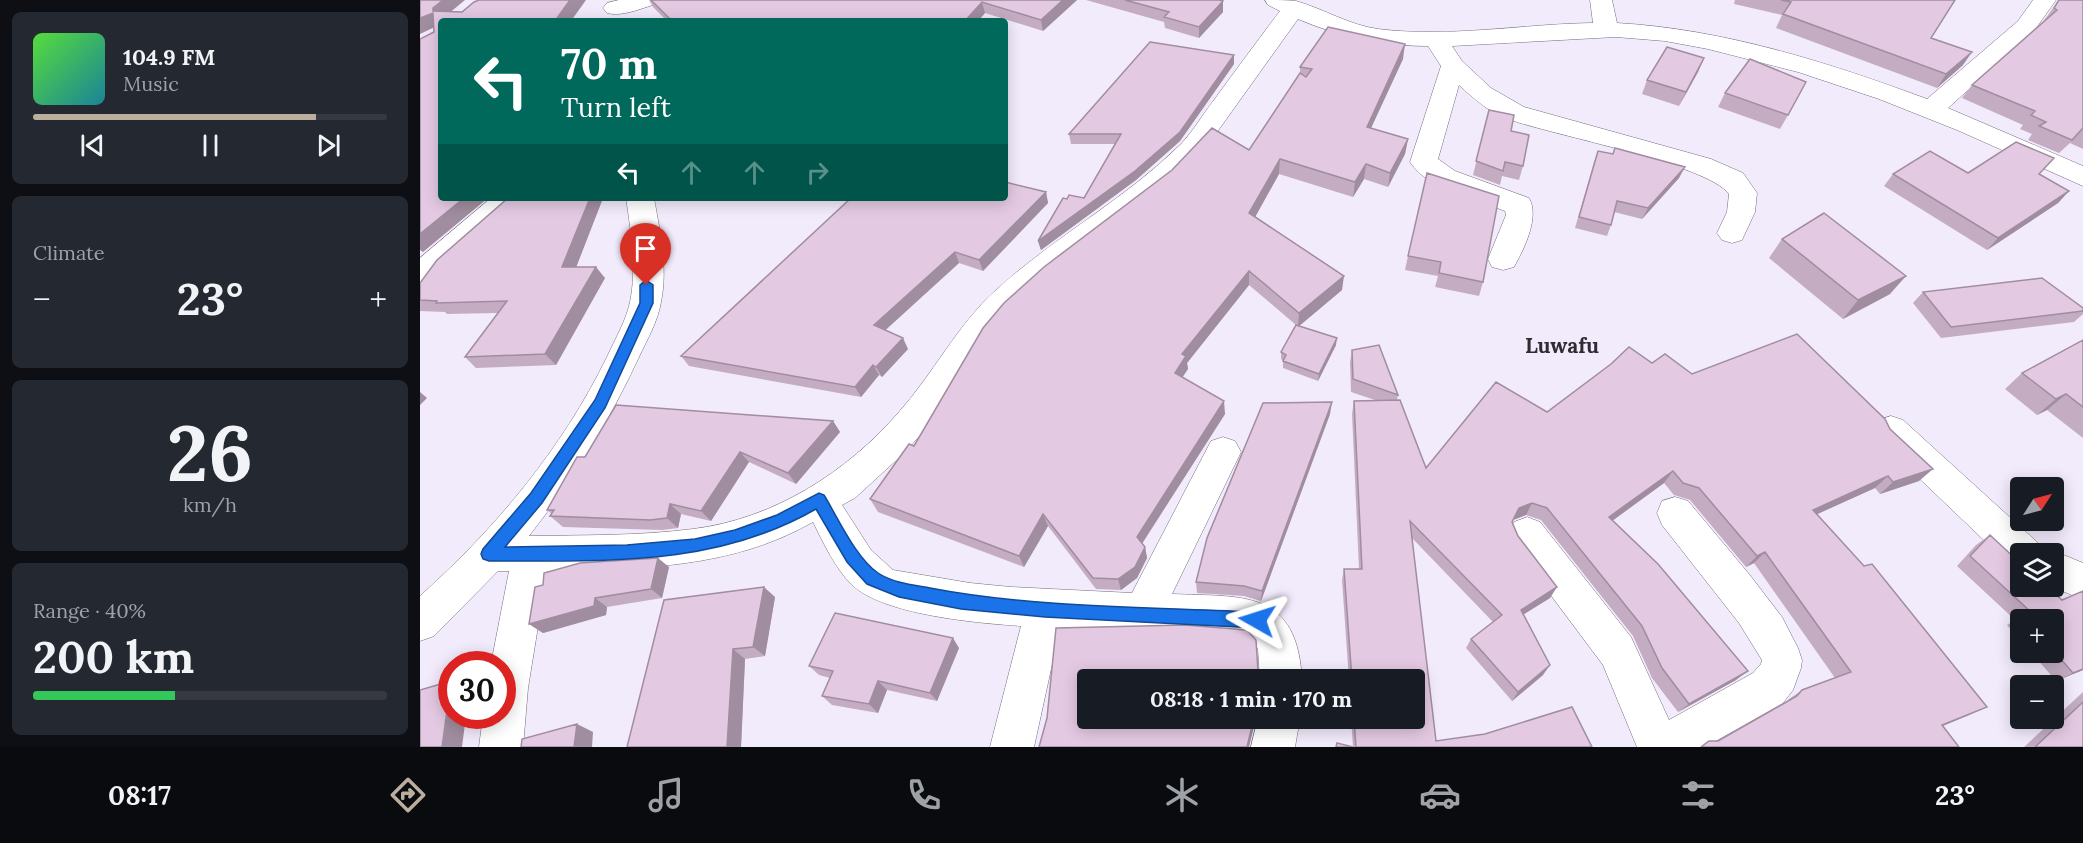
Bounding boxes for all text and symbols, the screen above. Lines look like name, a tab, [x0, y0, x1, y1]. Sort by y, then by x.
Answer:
text: 70 m	[561, 37, 657, 91]
icon: left	[462, 42, 540, 120]
text: 104.9 FM	[123, 43, 216, 71]
text: Music	[123, 71, 179, 96]
text: Turn left	[561, 90, 671, 124]
icon: previous	[76, 129, 109, 162]
icon: pause	[194, 129, 227, 162]
icon: next	[312, 129, 345, 162]
icon: left	[612, 156, 645, 189]
icon: ahead	[675, 156, 708, 189]
icon: ahead	[738, 156, 771, 189]
icon: right	[801, 156, 834, 189]
pin	[620, 223, 671, 285]
icon: arrive	[629, 232, 662, 265]
text: Climate	[33, 240, 105, 265]
text: 23°	[177, 270, 243, 327]
text: −	[33, 278, 51, 320]
text: +	[369, 278, 387, 320]
district label: Luwafu	[1525, 332, 1599, 359]
text: 26	[167, 403, 253, 502]
north arrow	[2010, 477, 2064, 531]
map controls	[2010, 477, 2064, 729]
text: km/h	[183, 492, 237, 517]
button: layers	[2010, 543, 2064, 597]
position arrow	[1225, 588, 1289, 652]
text: Range · 40%	[33, 598, 146, 623]
button: +	[2010, 609, 2064, 663]
text: 200 km	[33, 628, 194, 685]
speed limit sign: 30	[438, 651, 516, 729]
button: −	[2010, 675, 2064, 729]
text: 08:18 · 1 min · 170 m	[1150, 685, 1352, 713]
icon: directions	[387, 774, 429, 816]
icon: music	[645, 774, 687, 816]
icon: phone	[903, 774, 945, 816]
icon: climate	[1161, 774, 1203, 816]
icon: car	[1419, 774, 1461, 816]
icon: filters	[1677, 774, 1719, 816]
text: 08:17	[108, 778, 171, 812]
text: 23°	[1935, 778, 1975, 812]

